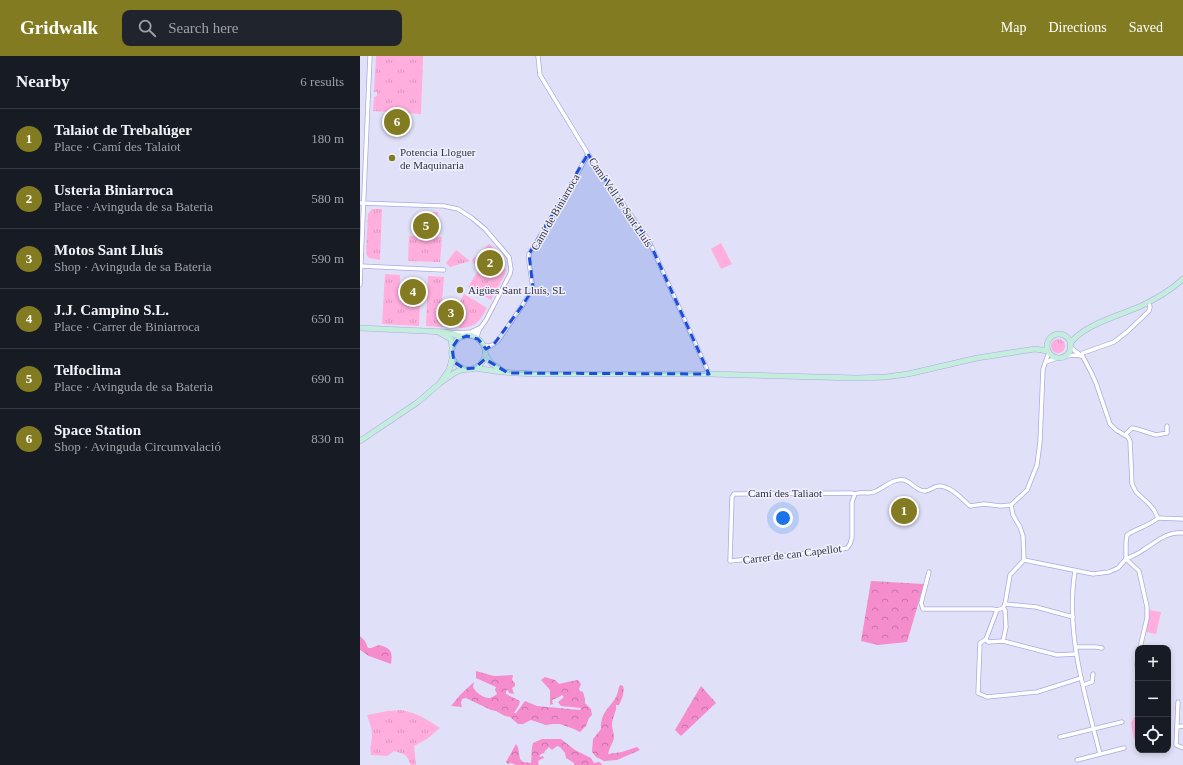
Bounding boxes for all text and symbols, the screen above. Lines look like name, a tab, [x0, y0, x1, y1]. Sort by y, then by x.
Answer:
search box	[122, 10, 402, 46]
text: Gridwalk	[20, 17, 98, 38]
icon: search	[136, 17, 158, 39]
text: Search here	[168, 20, 239, 36]
text: Map	[1001, 20, 1026, 35]
text: Directions	[1048, 20, 1107, 35]
text: Saved	[1129, 20, 1163, 35]
text: Nearby	[16, 72, 70, 91]
text: 6 results	[300, 74, 344, 89]
pin: 6	[384, 107, 410, 137]
text: Talaiot de Trebalúger	[54, 122, 192, 138]
text: 1	[26, 131, 32, 146]
text: 180 m	[311, 131, 344, 146]
text: Place · Camí des Talaiot	[54, 139, 181, 154]
place label: Potencia Lloguer de Maquinaria	[400, 146, 476, 171]
marker: Potencia Lloguer de Maquinaria	[387, 153, 397, 163]
street label: Camí Vell de Sant Lluís	[587, 155, 655, 249]
street label: Camí de Biniarroca	[528, 172, 582, 252]
text: Usteria Biniarroca	[54, 182, 173, 198]
text: 2	[26, 191, 32, 206]
text: 580 m	[311, 191, 344, 206]
text: Place · Avinguda de sa Bateria	[54, 199, 213, 214]
pin: 5	[413, 211, 439, 241]
text: Motos Sant Lluís	[54, 242, 163, 258]
pin: 2	[477, 248, 503, 278]
text: 3	[26, 251, 32, 266]
text: 590 m	[311, 251, 344, 266]
text: Shop · Avinguda de sa Bateria	[54, 259, 212, 274]
pin: 4	[400, 277, 426, 307]
place label: Aigües Sant Lluís, SL	[468, 284, 565, 296]
marker: Aigües Sant Lluís, SL	[455, 285, 465, 295]
pin: 3	[438, 298, 464, 328]
text: J.J. Campino S.L.	[54, 302, 169, 318]
text: 4	[26, 311, 32, 326]
text: 650 m	[311, 311, 344, 326]
text: Place · Carrer de Biniarroca	[54, 319, 200, 334]
text: Telfoclima	[54, 362, 121, 378]
text: 5	[26, 371, 32, 386]
text: 690 m	[311, 371, 344, 386]
text: Place · Avinguda de sa Bateria	[54, 379, 213, 394]
text: Space Station	[54, 422, 141, 438]
text: 6	[26, 431, 32, 446]
text: 830 m	[311, 431, 344, 446]
text: Shop · Avinguda Circumvalació	[54, 439, 221, 454]
street label: Camí des Taliaot	[748, 487, 822, 499]
pin: 1	[891, 496, 917, 526]
your location	[773, 508, 793, 528]
street label: Carrer de can Capellot	[742, 542, 842, 566]
map controls	[1135, 645, 1171, 753]
button: +	[1135, 645, 1171, 681]
button: −	[1135, 681, 1171, 717]
button: locate	[1135, 717, 1171, 753]

